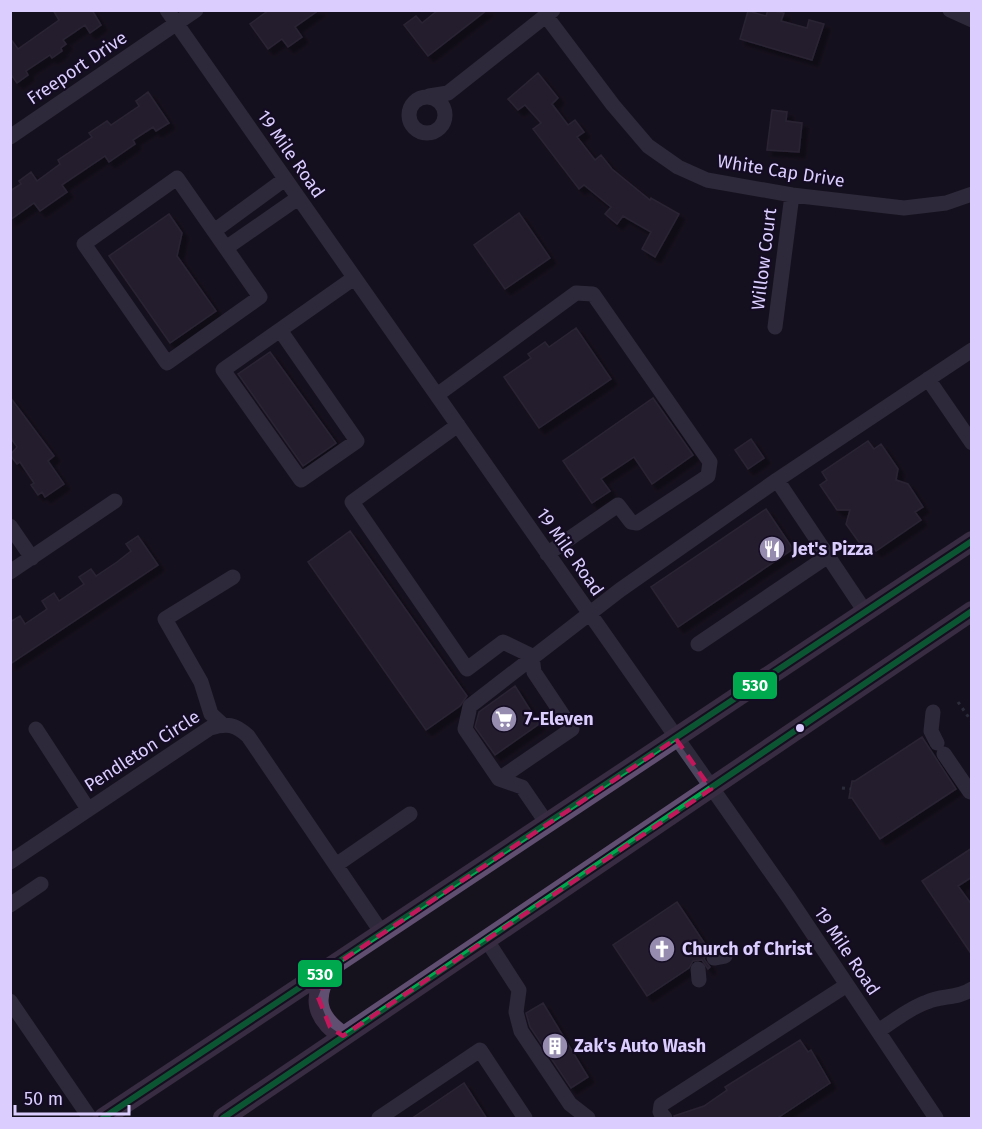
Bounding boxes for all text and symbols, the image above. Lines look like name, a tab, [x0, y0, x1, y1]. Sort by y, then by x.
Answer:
street label: Freeport Drive	[23, 26, 131, 110]
street label: 19 Mile Road	[253, 106, 329, 202]
street label: White Cap Drive	[716, 150, 846, 192]
street label: Willow Court	[747, 206, 781, 311]
street label: 19 Mile Road	[532, 504, 608, 600]
restaurant icon: Jet's Pizza	[757, 534, 787, 564]
place label: Jet's Pizza	[791, 538, 874, 560]
line badge: 530	[732, 671, 778, 700]
text: 530	[742, 676, 768, 695]
supermarket icon: 7-Eleven	[489, 704, 519, 734]
street label: Pendleton Circle	[80, 705, 204, 797]
place label: 7-Eleven	[524, 708, 594, 730]
unlabelled marker	[794, 722, 806, 734]
street label: 19 Mile Road	[809, 902, 885, 1000]
church icon: Church of Christ	[647, 934, 677, 964]
place label: Church of Christ	[682, 938, 814, 960]
line badge: 530	[297, 959, 343, 988]
text: 530	[307, 965, 333, 984]
building icon: Zak's Auto Wash	[540, 1031, 570, 1061]
place label: Zak's Auto Wash	[574, 1035, 706, 1057]
scale bar	[15, 1078, 129, 1116]
text: 50 m	[24, 1088, 63, 1110]

